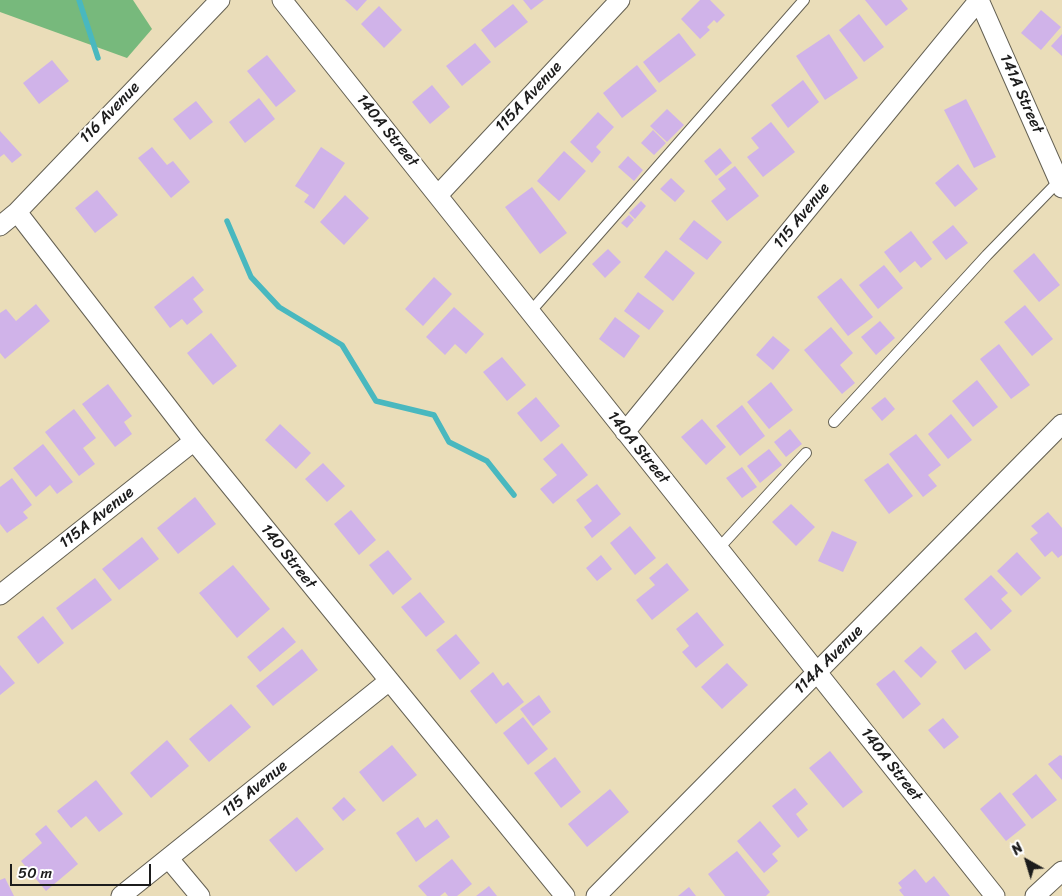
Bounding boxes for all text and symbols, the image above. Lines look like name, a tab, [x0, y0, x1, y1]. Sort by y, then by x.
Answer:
street label: 141A Street	[995, 51, 1047, 137]
street label: 115A Avenue	[492, 58, 566, 136]
street label: 116 Avenue	[76, 78, 144, 148]
street label: 140A Street	[352, 91, 422, 171]
street label: 115 Avenue	[770, 179, 834, 253]
street label: 140A Street	[603, 408, 673, 488]
street label: 115A Avenue	[56, 483, 138, 553]
street label: 140 Street	[256, 521, 320, 593]
street label: 114A Avenue	[791, 622, 867, 698]
street label: 140A Street	[856, 724, 926, 806]
street label: 115 Avenue	[218, 757, 292, 821]
north arrow	[1002, 836, 1052, 886]
text: N	[1006, 836, 1029, 862]
scale bar	[12, 854, 154, 886]
text: 50 m	[18, 860, 52, 886]

